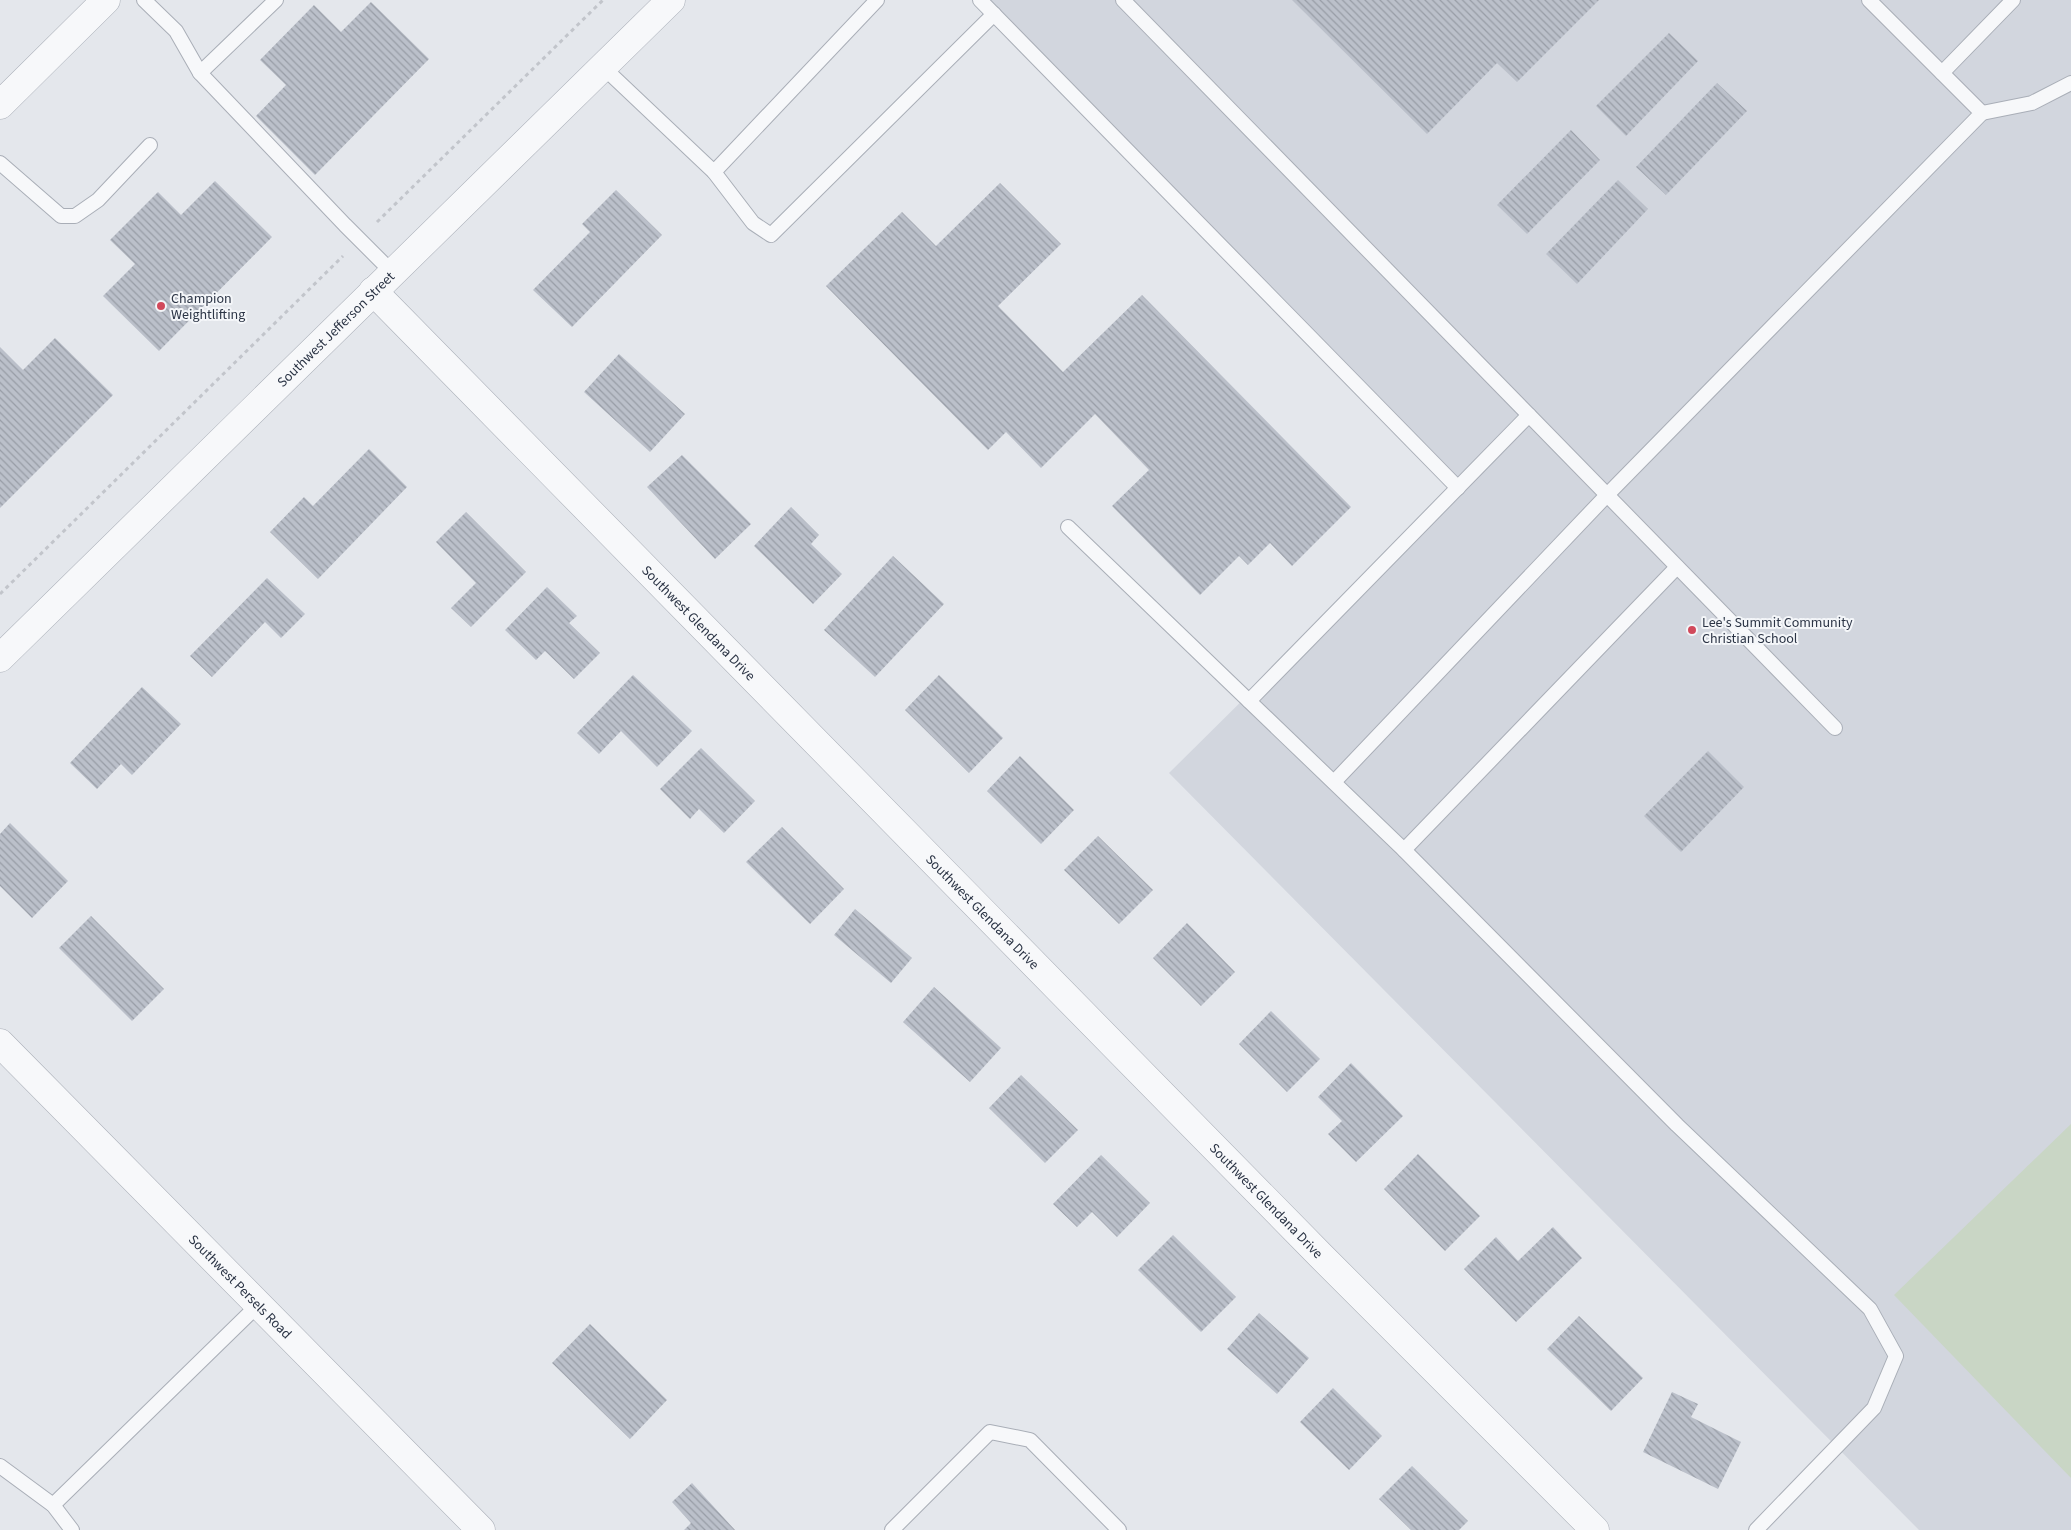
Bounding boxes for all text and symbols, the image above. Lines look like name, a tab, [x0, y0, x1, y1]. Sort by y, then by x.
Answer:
street label: Southwest Jefferson Street	[273, 267, 400, 392]
place label: Champion Weightlifting	[171, 289, 245, 325]
marker: Champion Weightlifting	[155, 300, 167, 312]
street label: Southwest Glendana Drive	[637, 561, 760, 686]
place label: Lee's Summit Community Christian School	[1702, 613, 1853, 649]
marker: Lee's Summit Community Christian School	[1686, 624, 1698, 636]
street label: Southwest Glendana Drive	[921, 850, 1043, 975]
street label: Southwest Glendana Drive	[1204, 1139, 1327, 1263]
street label: Southwest Persels Road	[183, 1230, 296, 1344]

